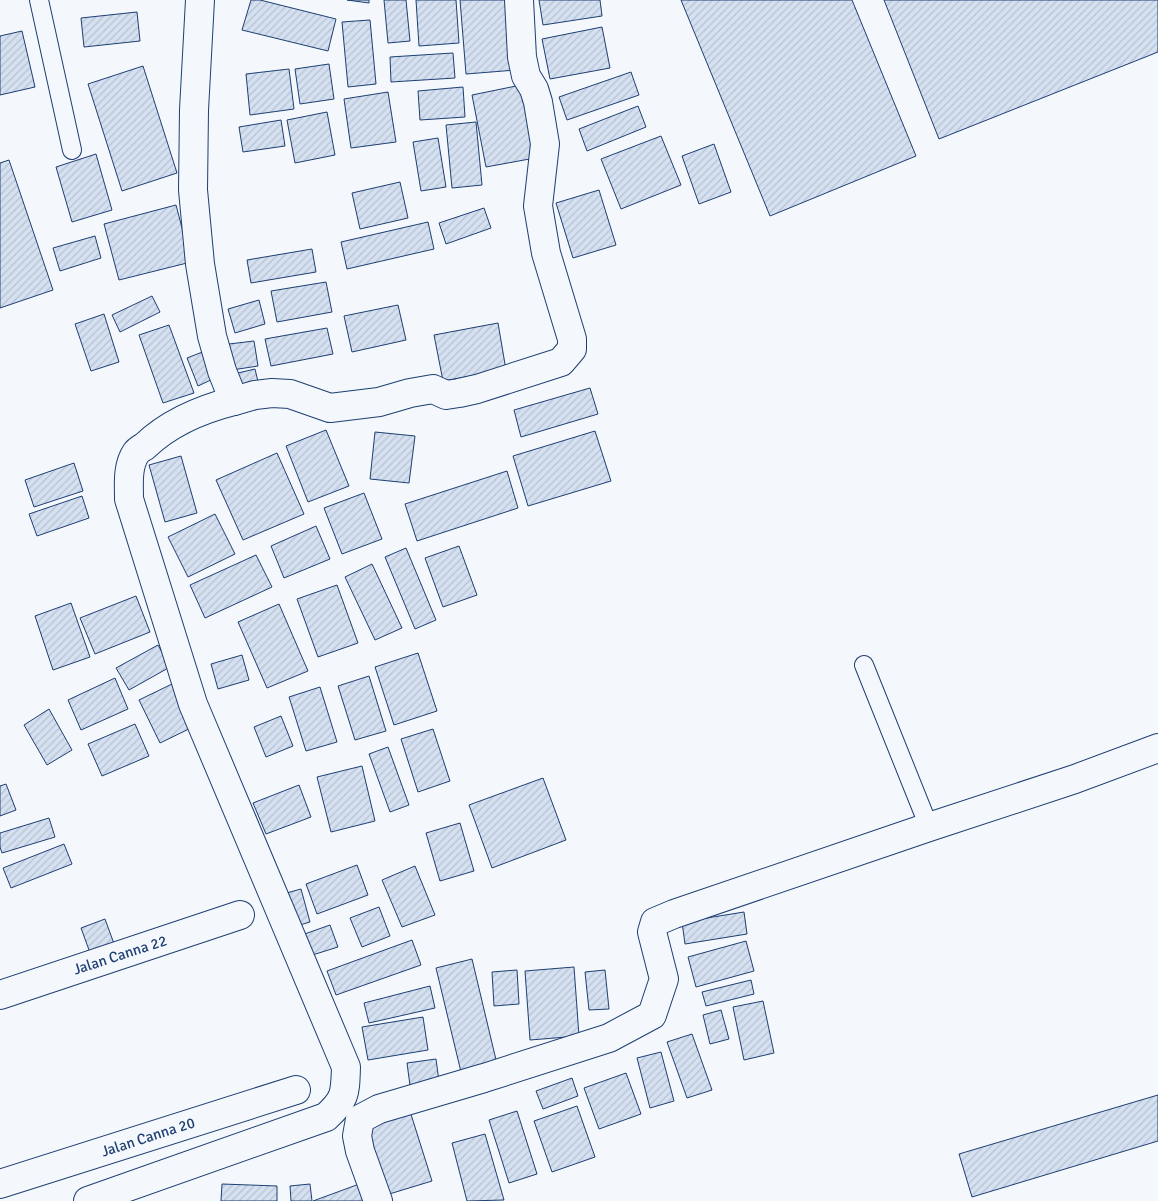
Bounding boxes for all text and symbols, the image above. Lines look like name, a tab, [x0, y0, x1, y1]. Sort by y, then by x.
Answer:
street label: Jalan Canna 22	[71, 931, 169, 979]
street label: Jalan Canna 20	[99, 1113, 197, 1161]

